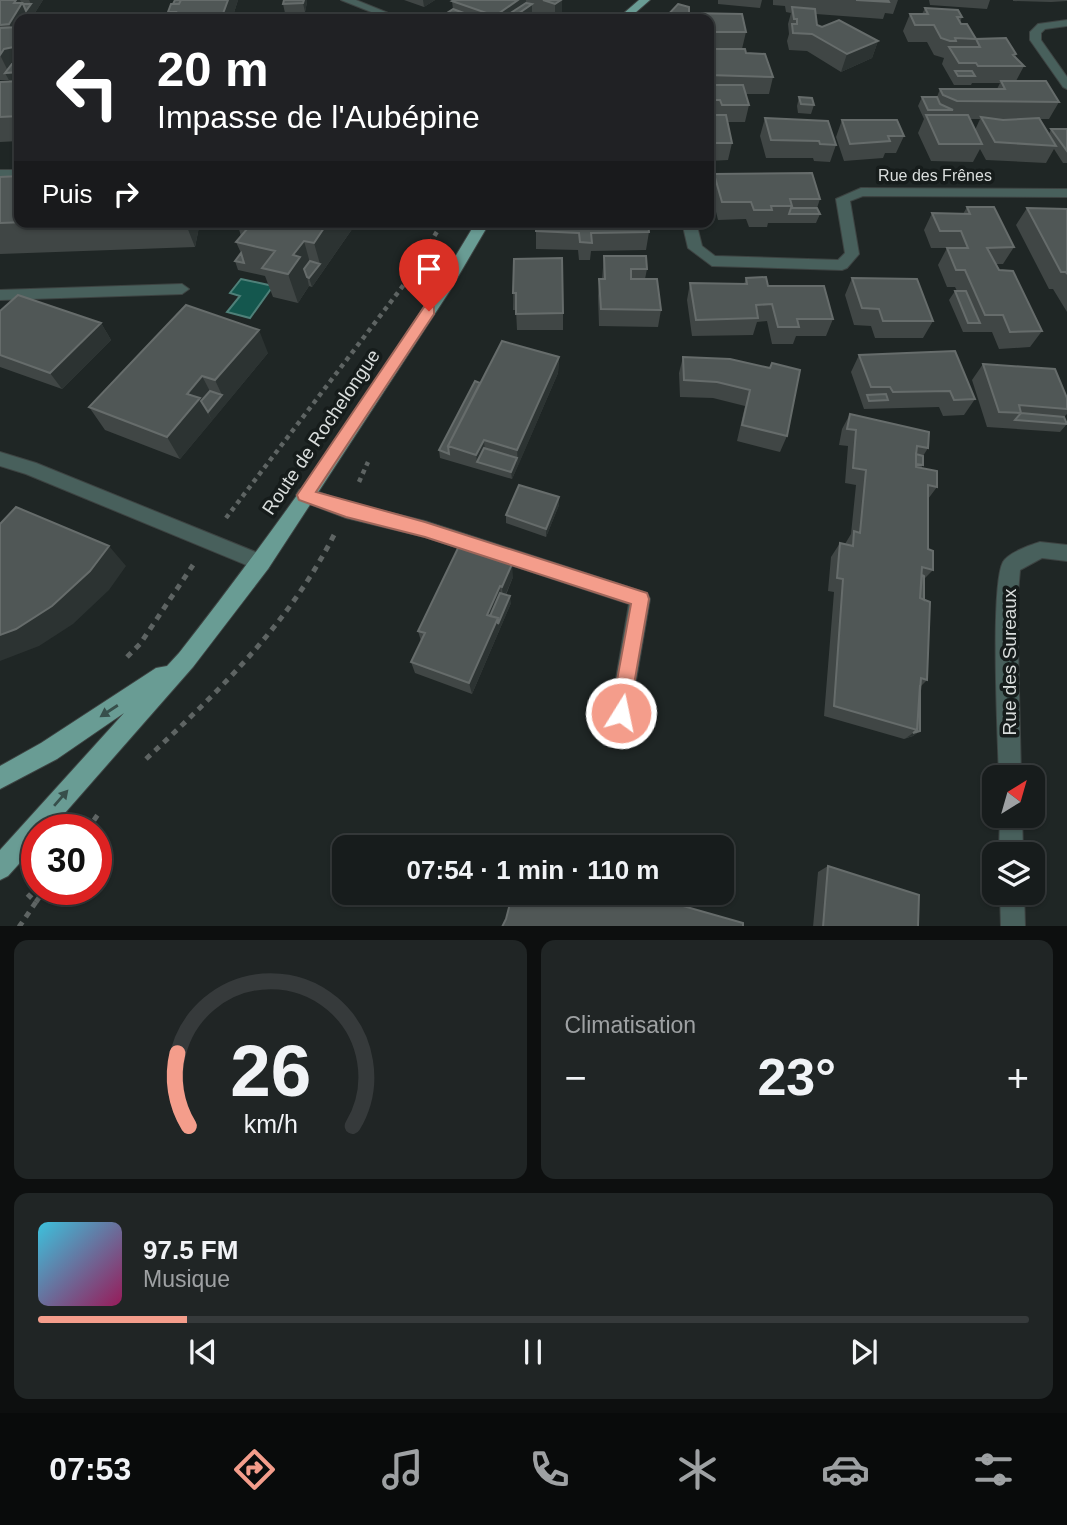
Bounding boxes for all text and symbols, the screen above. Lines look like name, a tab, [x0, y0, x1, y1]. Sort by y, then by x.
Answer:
icon: left	[42, 42, 133, 133]
text: 20 m	[157, 42, 269, 96]
text: Impasse de l'Aubépine	[157, 99, 480, 135]
street label: Rue des Frênes	[878, 167, 992, 184]
icon: right	[107, 175, 145, 213]
text: Puis	[42, 179, 93, 209]
pin	[399, 239, 459, 311]
icon: arrive	[410, 250, 448, 288]
street label: Route de Rochelongue	[258, 346, 384, 518]
street label: Rue des Sureaux	[999, 588, 1020, 735]
position arrow	[584, 676, 658, 750]
one-way arrow	[100, 704, 118, 718]
north arrow	[982, 765, 1045, 828]
map controls	[982, 765, 1045, 905]
one-way arrow	[53, 789, 68, 806]
speed limit sign: 30	[21, 814, 112, 905]
button: layers	[982, 842, 1045, 905]
text: 07:54 · 1 min · 110 m	[407, 855, 659, 885]
text: Climatisation	[565, 1012, 696, 1038]
text: 26	[230, 1030, 311, 1111]
text: 23°	[757, 1048, 836, 1106]
text: −	[565, 1057, 587, 1099]
text: +	[1007, 1057, 1029, 1099]
text: km/h	[243, 1109, 297, 1137]
text: 97.5 FM	[143, 1235, 238, 1265]
text: Musique	[143, 1266, 230, 1292]
icon: previous	[184, 1333, 222, 1371]
icon: pause	[514, 1333, 552, 1371]
icon: next	[845, 1333, 883, 1371]
icon: directions	[230, 1445, 279, 1494]
icon: music	[378, 1445, 427, 1494]
icon: phone	[525, 1445, 574, 1494]
icon: climate	[673, 1445, 722, 1494]
icon: car	[821, 1445, 870, 1494]
icon: filters	[969, 1445, 1018, 1494]
text: 07:53	[49, 1451, 131, 1487]

